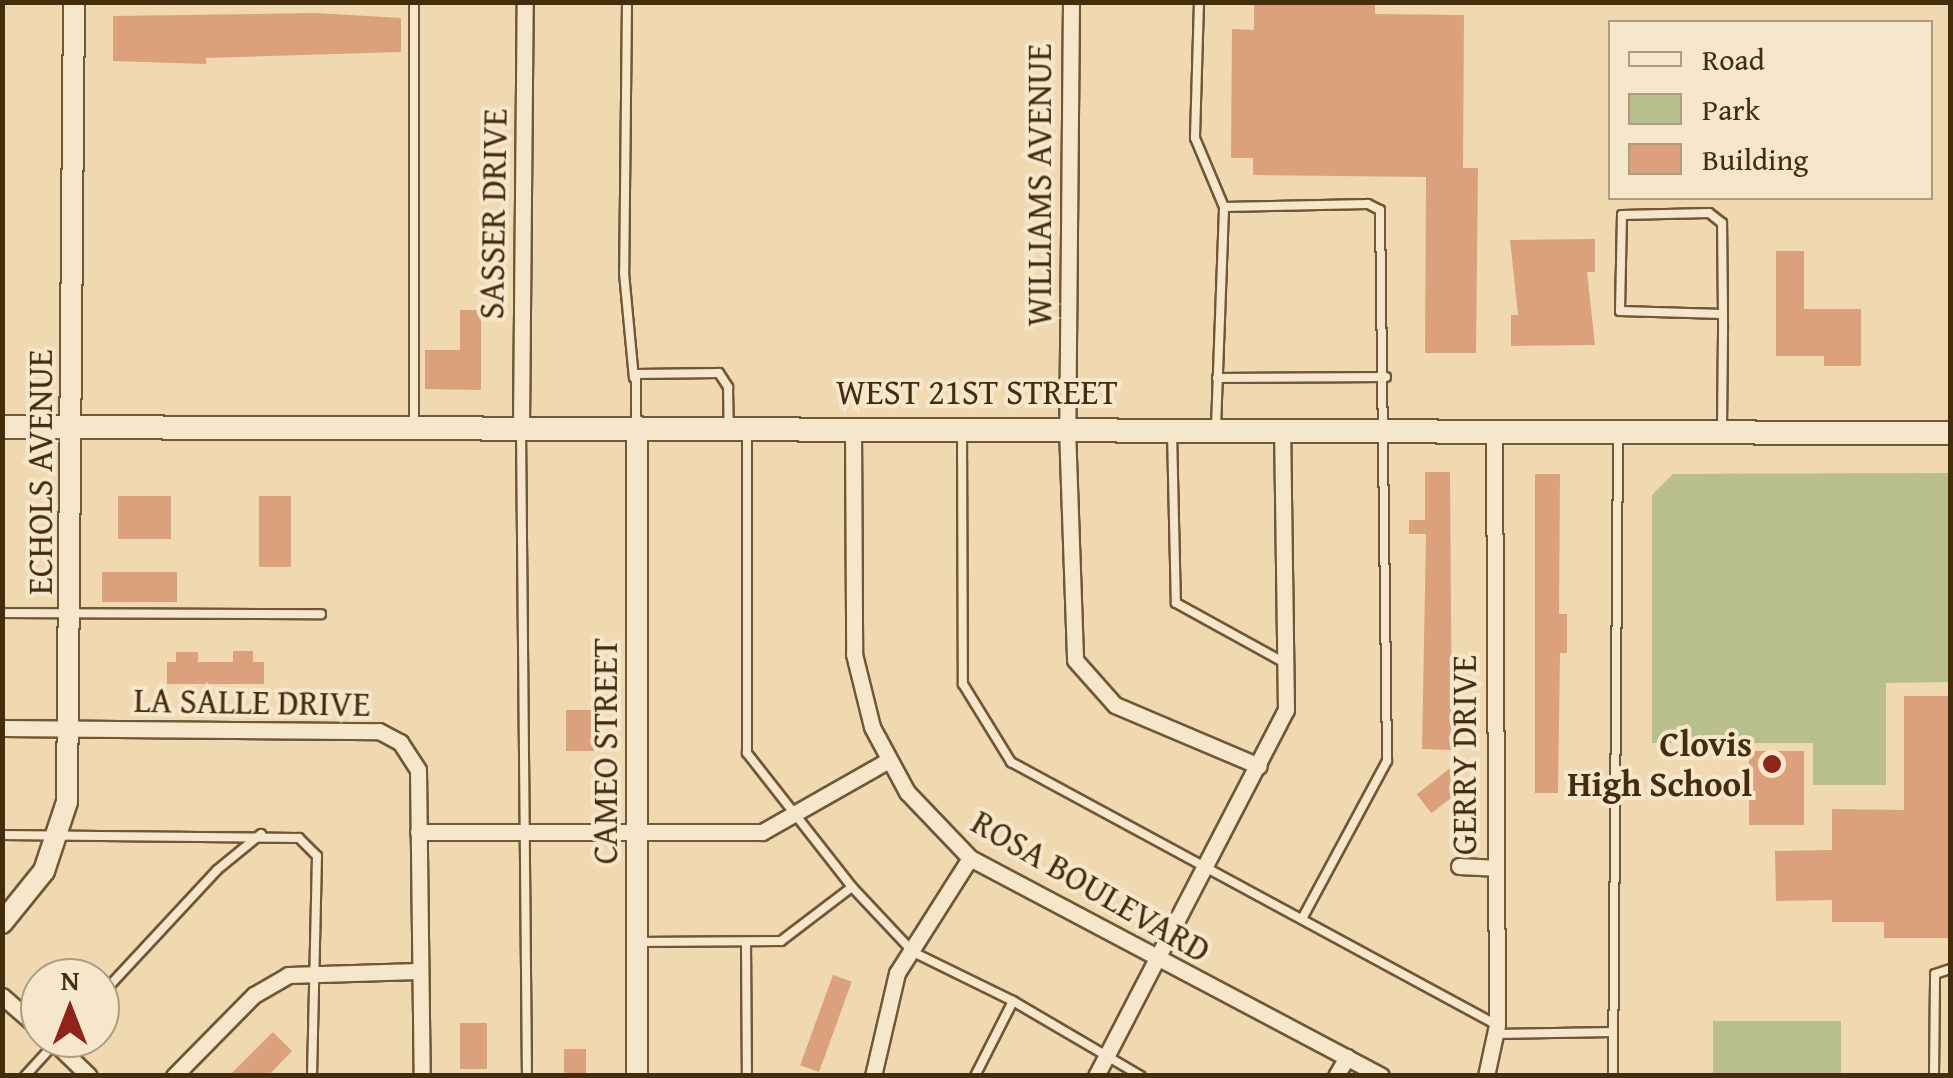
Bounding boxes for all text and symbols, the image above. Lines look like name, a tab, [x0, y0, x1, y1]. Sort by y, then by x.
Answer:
legend	[1608, 20, 1933, 200]
text: Road	[1702, 37, 1765, 81]
street label: WILLIAMS AVENUE	[1018, 44, 1060, 326]
text: Park	[1702, 87, 1760, 131]
street label: SASSER DRIVE	[470, 108, 516, 320]
text: Building	[1702, 137, 1808, 181]
street label: ECHOLS AVENUE	[19, 349, 61, 595]
street label: WEST 21ST STREET	[836, 371, 1118, 413]
street label: CAMEO STREET	[584, 638, 626, 864]
street label: GERRY DRIVE	[1443, 655, 1485, 855]
street label: LA SALLE DRIVE	[133, 679, 371, 725]
place label: Clovis High School	[1567, 723, 1752, 805]
marker: Clovis High School	[1761, 753, 1783, 775]
street label: ROSA BOULEVARD	[964, 801, 1218, 971]
north arrow	[20, 958, 120, 1058]
text: N	[61, 959, 79, 1000]

